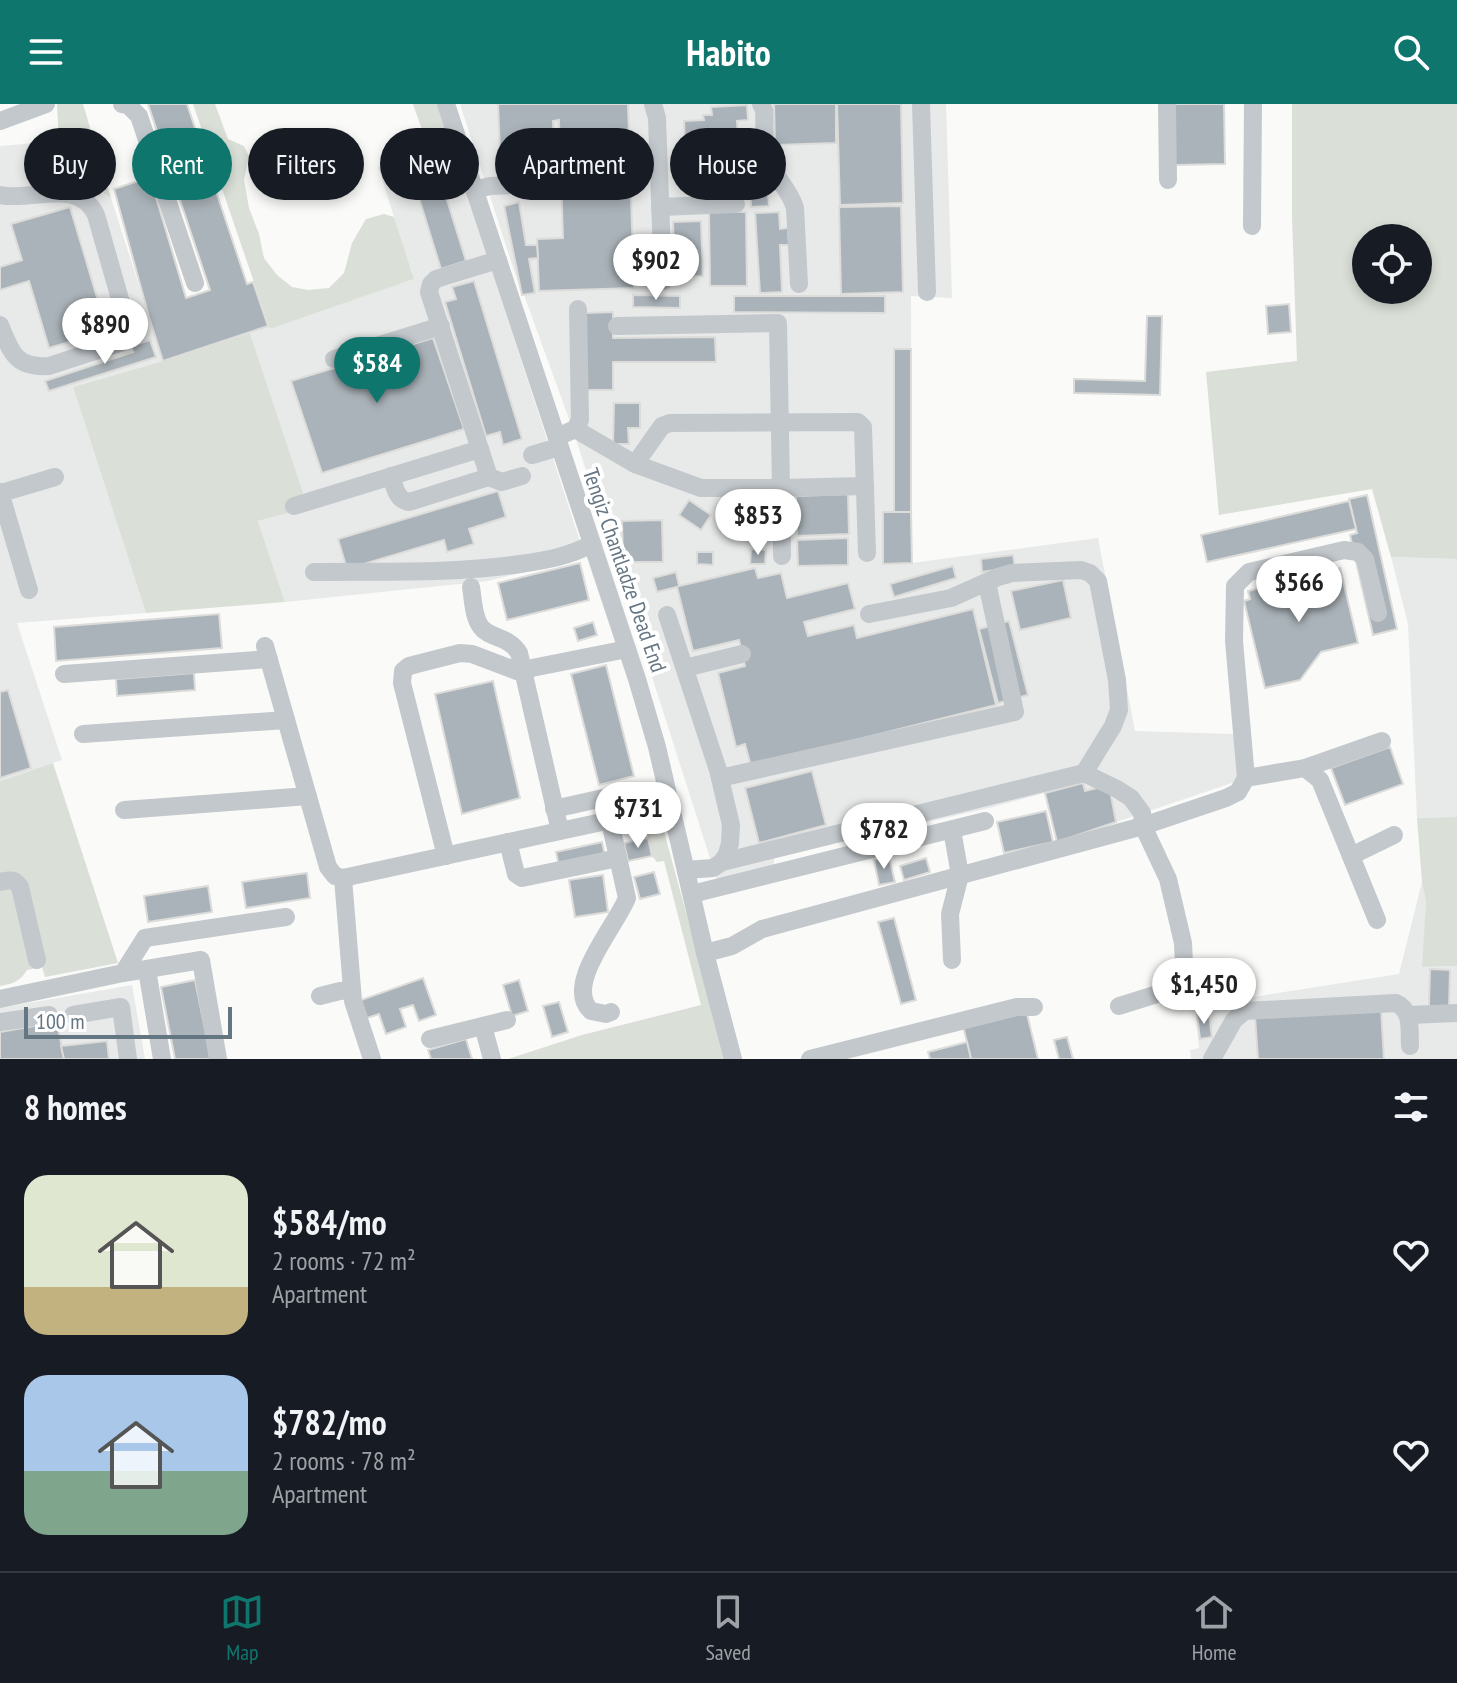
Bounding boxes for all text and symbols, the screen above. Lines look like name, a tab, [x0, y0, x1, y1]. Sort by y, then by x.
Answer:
text: Habito	[686, 29, 771, 76]
icon: menu	[24, 30, 68, 74]
icon: search	[1389, 30, 1433, 74]
chip: Buy	[24, 128, 116, 200]
chip: Rent	[132, 128, 232, 200]
chip: Filters	[248, 128, 364, 200]
chip: New	[380, 128, 479, 200]
chip: Apartment	[495, 128, 654, 200]
chip: House	[670, 128, 786, 200]
map controls	[1352, 224, 1432, 304]
button: locate	[1352, 224, 1432, 304]
pin: $902	[609, 234, 703, 302]
text: $902	[631, 243, 681, 276]
pin: $890	[58, 298, 152, 366]
text: $890	[80, 307, 130, 340]
pin: $584	[330, 337, 424, 405]
text: $584	[352, 346, 402, 379]
street label: Tengiz Chantladze Dead End	[577, 464, 673, 676]
pin: $853	[711, 489, 805, 557]
text: $853	[733, 498, 783, 531]
pin: $566	[1252, 556, 1346, 624]
text: $566	[1274, 565, 1324, 598]
pin: $731	[591, 782, 685, 850]
text: $731	[613, 791, 663, 824]
pin: $782	[837, 803, 931, 871]
text: $782	[859, 812, 909, 845]
pin: $1,450	[1139, 958, 1269, 1026]
text: $1,450	[1170, 967, 1238, 1000]
scale bar	[24, 1003, 232, 1039]
text: 100 m	[36, 1007, 85, 1035]
text: 8 homes	[24, 1085, 127, 1129]
icon: filters	[1389, 1085, 1433, 1129]
text: $584/mo	[272, 1200, 387, 1244]
icon: home	[88, 1207, 184, 1303]
icon: heart	[1389, 1233, 1433, 1277]
text: 2 rooms · 72 m²	[272, 1244, 416, 1277]
text: Apartment	[272, 1277, 367, 1310]
text: $782/mo	[272, 1400, 387, 1444]
icon: home	[88, 1407, 184, 1503]
icon: heart	[1389, 1433, 1433, 1477]
text: 2 rooms · 78 m²	[272, 1444, 416, 1477]
text: Apartment	[272, 1477, 367, 1510]
tab: Map	[220, 1590, 264, 1666]
tab: Saved	[705, 1590, 751, 1666]
tab: Home	[1192, 1590, 1237, 1666]

